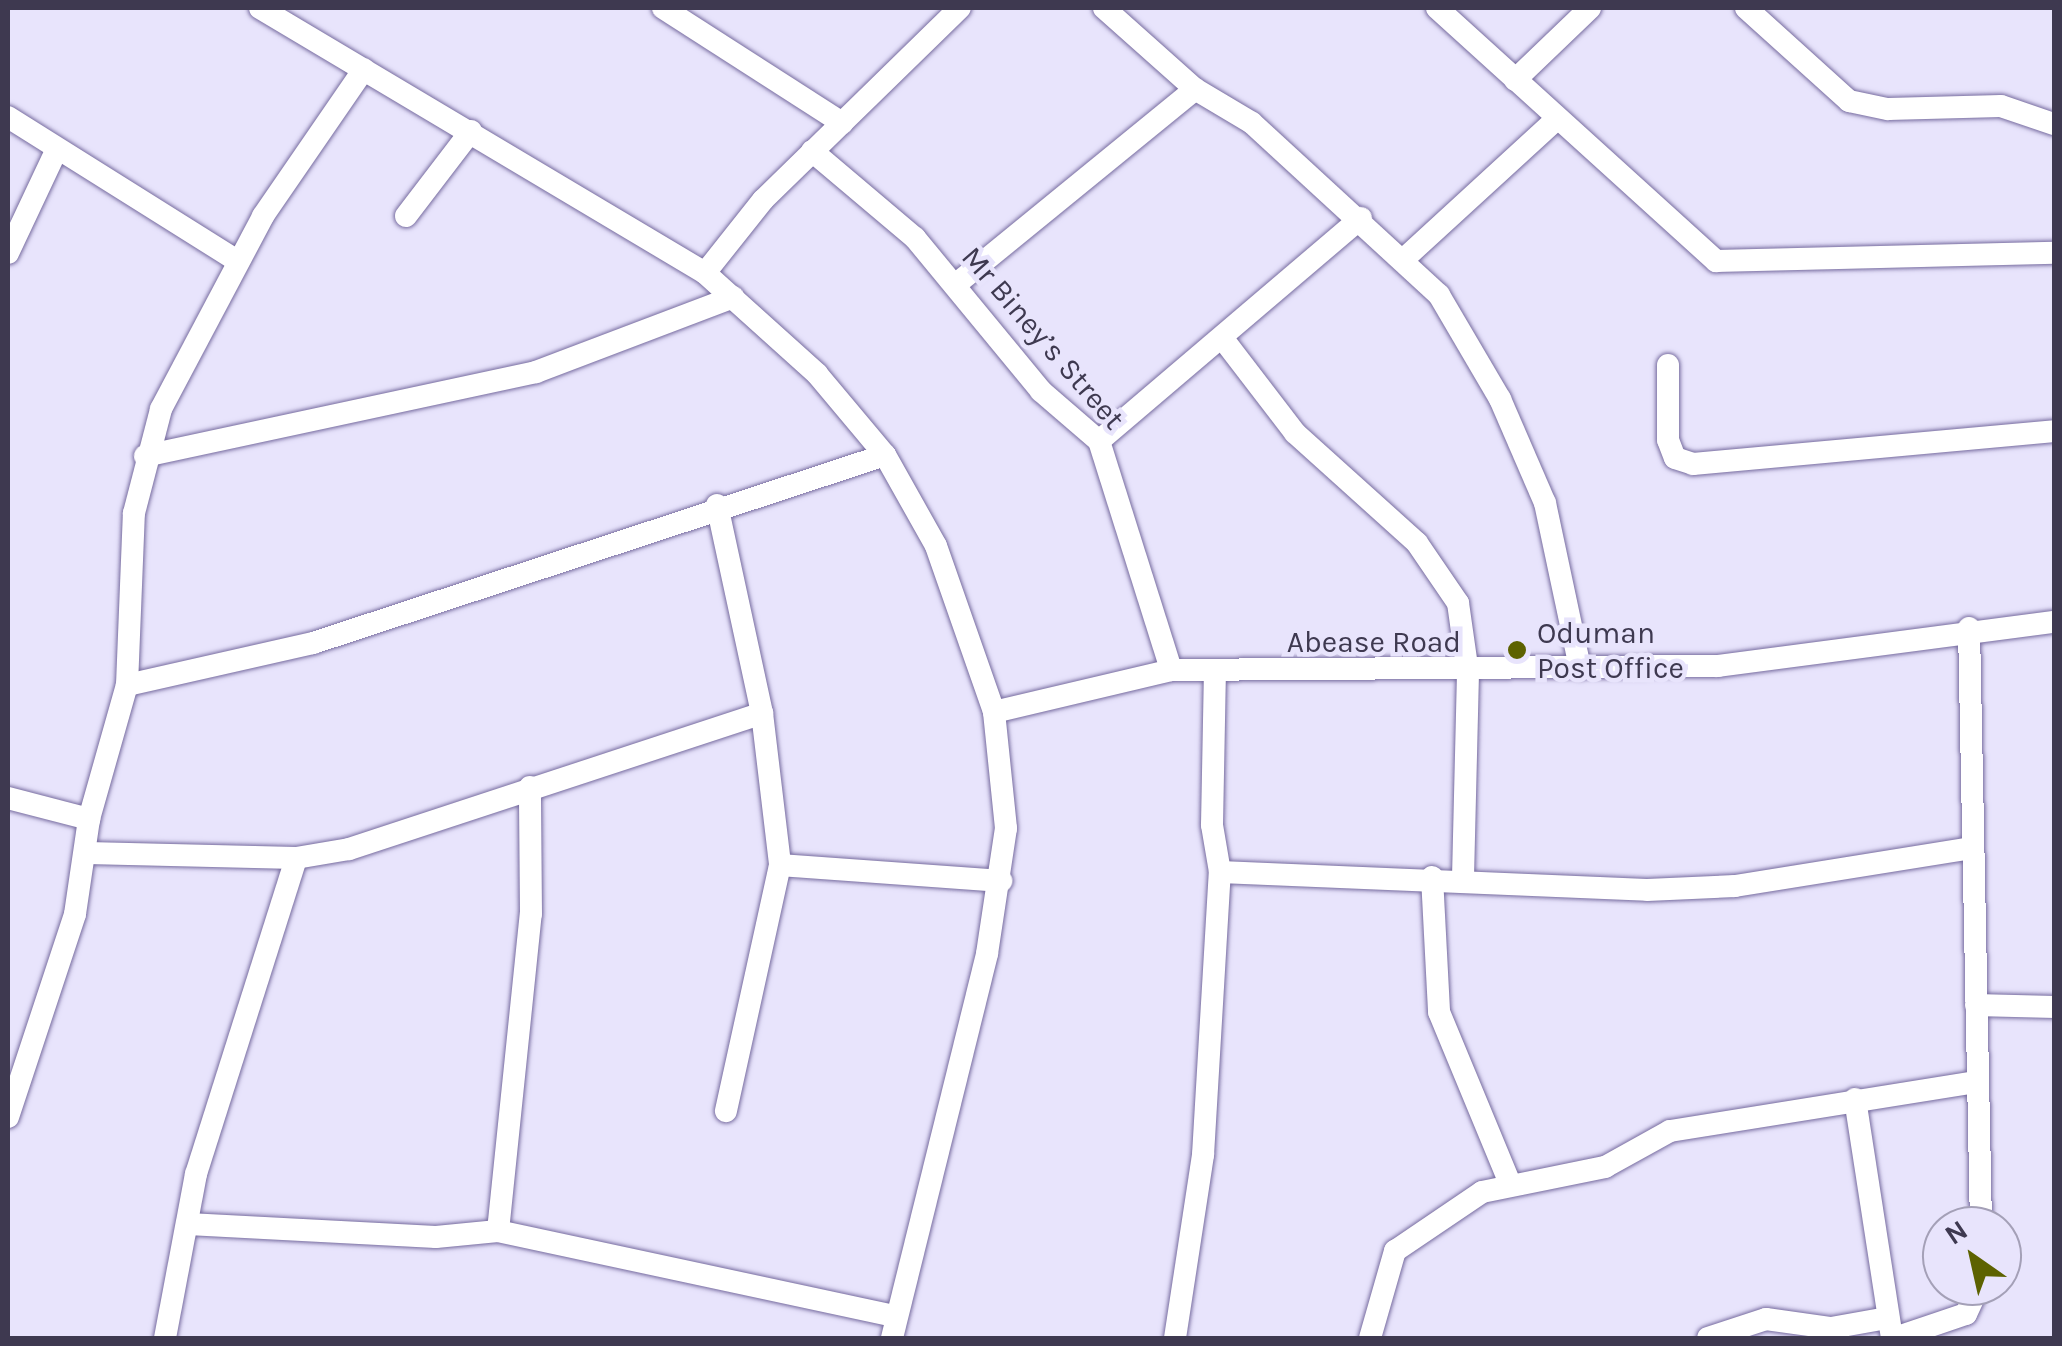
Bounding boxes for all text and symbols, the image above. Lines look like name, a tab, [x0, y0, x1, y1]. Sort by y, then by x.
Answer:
street label: Mr Biney’s Street	[954, 239, 1132, 437]
place label: Oduman Post Office	[1537, 615, 1684, 686]
street label: Abease Road	[1287, 624, 1461, 660]
marker: Oduman Post Office	[1506, 639, 1528, 661]
north arrow	[1922, 1206, 2022, 1306]
text: N	[1939, 1213, 1974, 1252]

